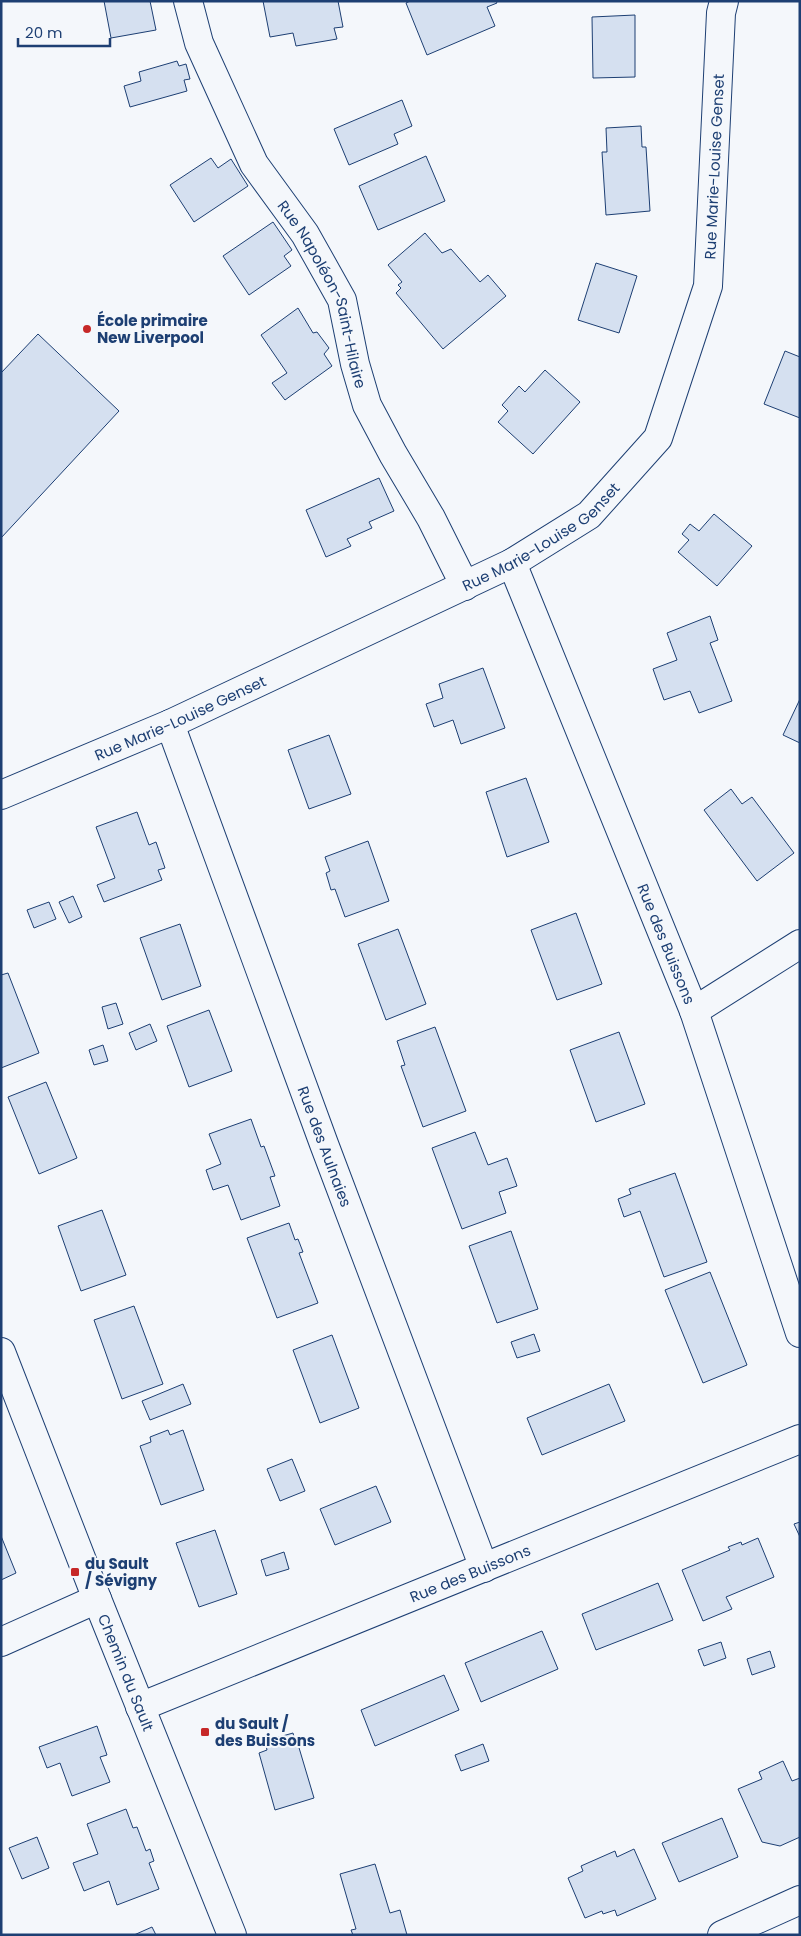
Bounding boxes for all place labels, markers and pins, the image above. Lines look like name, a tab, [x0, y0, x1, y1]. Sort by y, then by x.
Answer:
place label: École primaire New Liverpool	[97, 310, 208, 348]
marker: École primaire New Liverpool	[81, 323, 93, 335]
place label: du Sault / Sévigny	[85, 1553, 158, 1591]
marker: du Sault / Sévigny	[69, 1566, 81, 1578]
place label: du Sault / des Buissons	[215, 1713, 315, 1751]
marker: du Sault / des Buissons	[199, 1726, 211, 1738]

